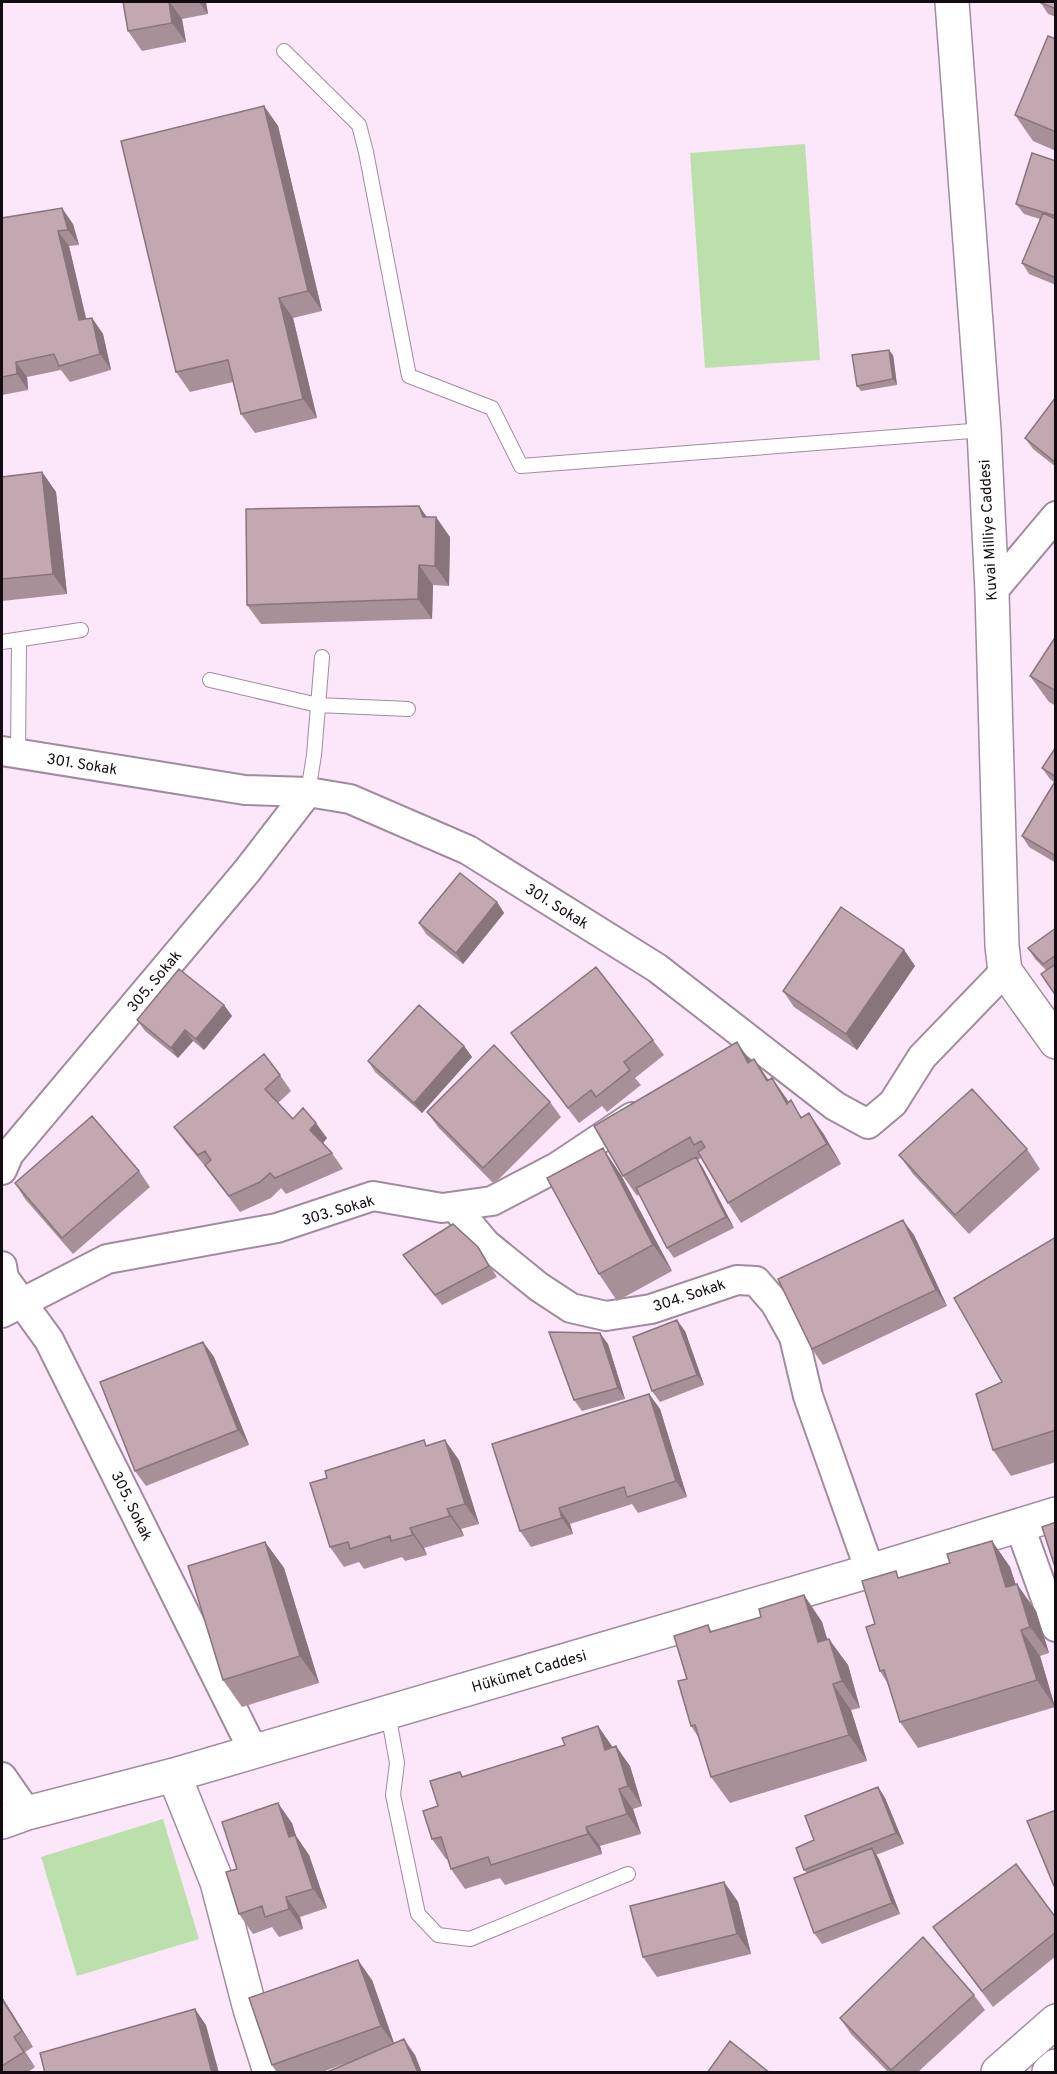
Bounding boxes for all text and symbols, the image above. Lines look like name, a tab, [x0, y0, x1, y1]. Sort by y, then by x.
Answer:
street label: Kuvai Milliye Caddesi	[976, 459, 1003, 601]
street label: 301. Sokak	[45, 751, 119, 780]
street label: 301. Sokak	[521, 880, 592, 934]
street label: 305. Sokak	[124, 947, 187, 1017]
street label: 303. Sokak	[300, 1192, 377, 1231]
street label: 304. Sokak	[651, 1276, 728, 1317]
street label: 305. Sokak	[106, 1469, 156, 1545]
street label: Hükümet Caddesi	[470, 1647, 589, 1698]

